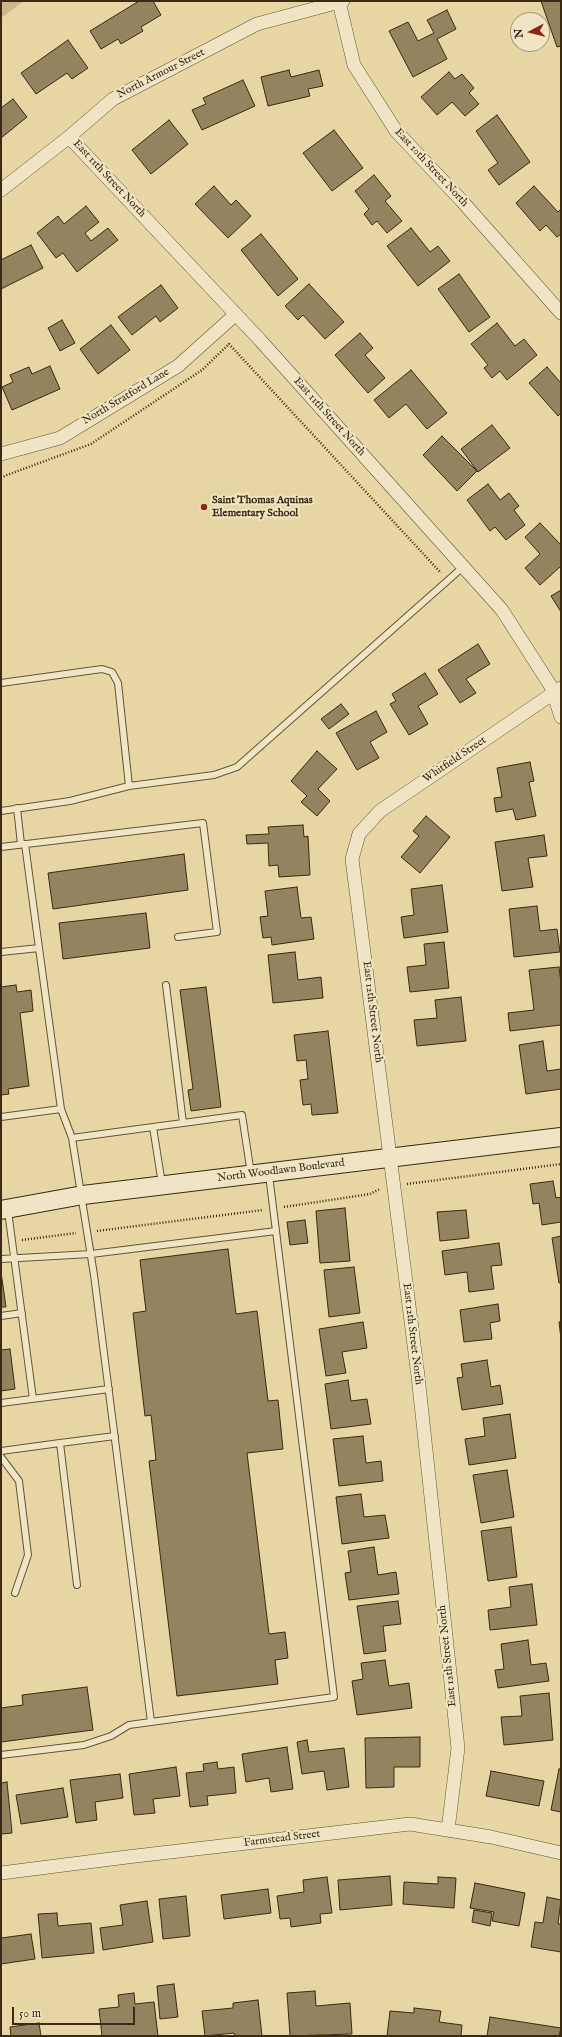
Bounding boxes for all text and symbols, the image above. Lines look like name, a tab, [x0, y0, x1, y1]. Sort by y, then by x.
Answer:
north arrow	[510, 12, 550, 52]
text: N	[512, 28, 527, 39]
street label: North Armour Street	[115, 46, 207, 102]
street label: East 10th Street North	[391, 126, 471, 210]
street label: East 11th Street North	[70, 138, 148, 220]
street label: North Stratford Lane	[80, 366, 172, 428]
street label: East 11th Street North	[290, 375, 368, 459]
place label: Saint Thomas Aquinas Elementary School	[212, 494, 313, 520]
marker: Saint Thomas Aquinas Elementary School	[199, 502, 209, 512]
street label: Whitfield Street	[421, 734, 489, 786]
street label: East 12th Street North	[359, 960, 385, 1064]
street label: North Woodlawn Boulevard	[217, 1157, 345, 1185]
street label: East 12th Street North	[399, 1282, 425, 1386]
street label: East 12th Street North	[436, 1604, 460, 1708]
street label: Farmstead Street	[243, 1828, 321, 1850]
scale bar	[14, 1999, 137, 2025]
text: 50 m	[19, 2006, 41, 2021]

